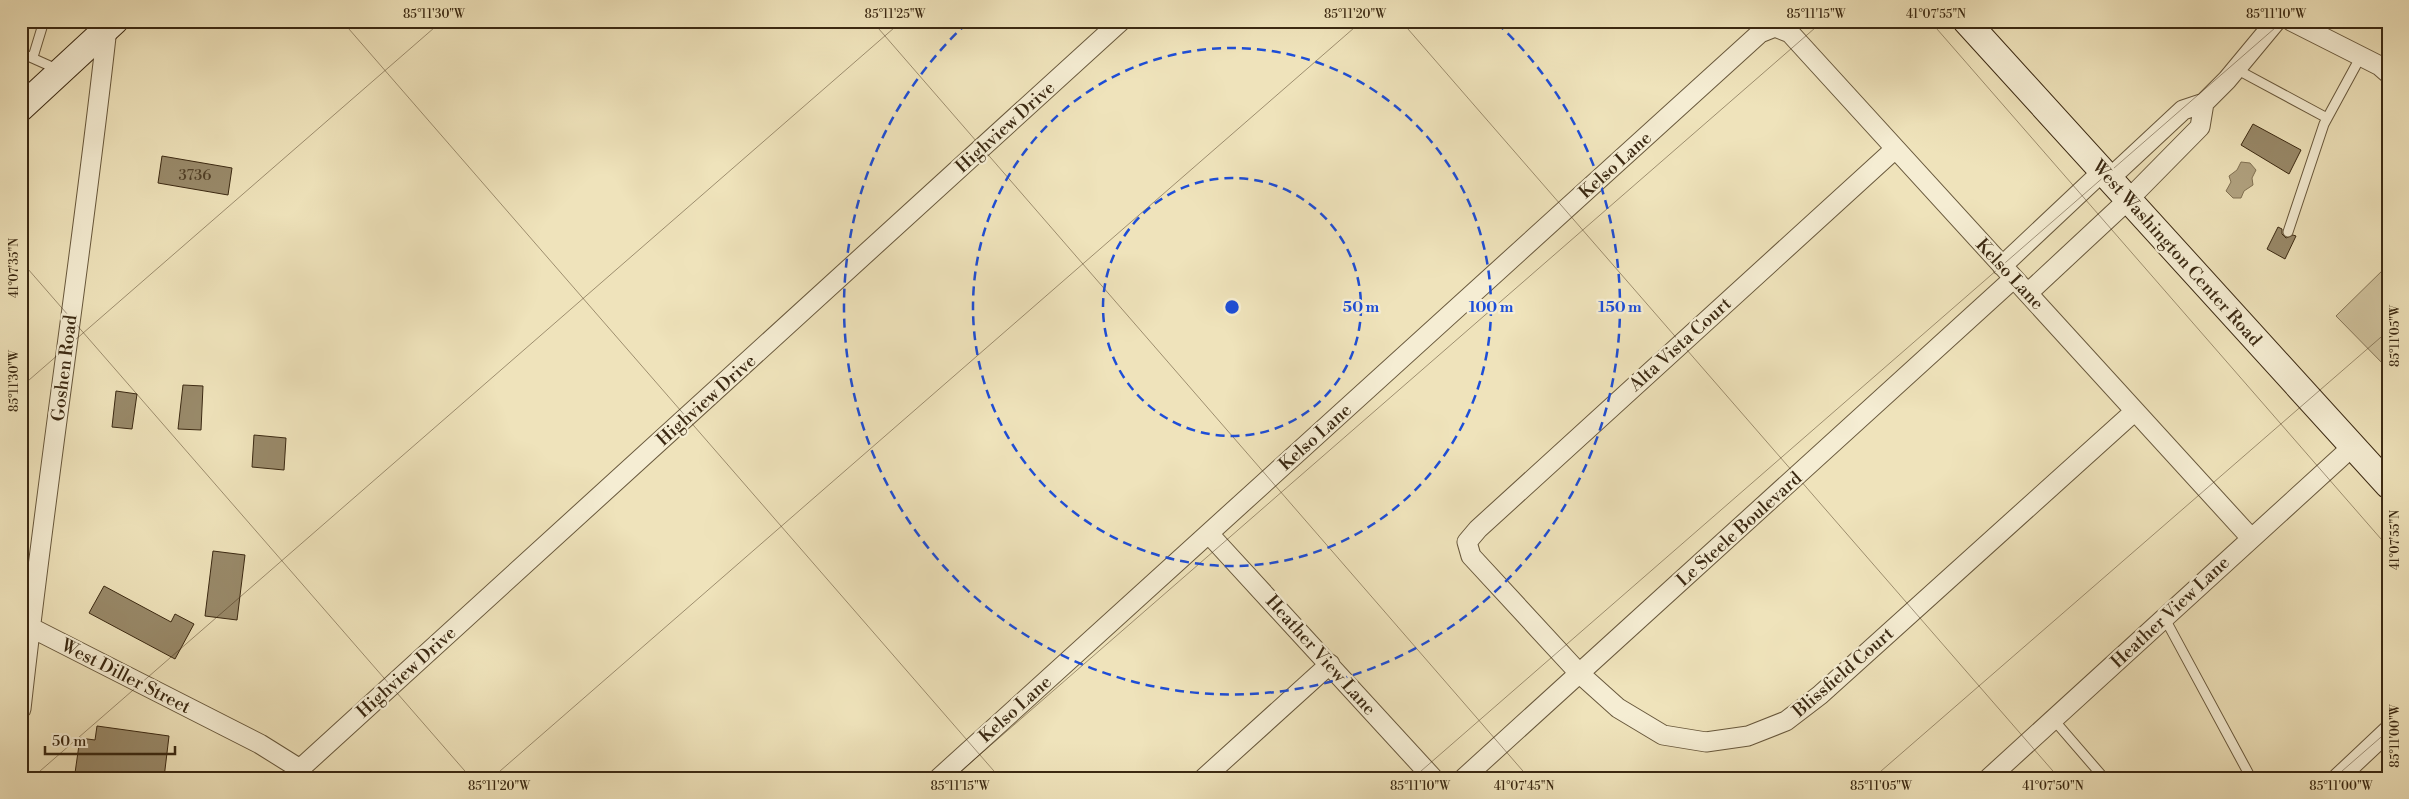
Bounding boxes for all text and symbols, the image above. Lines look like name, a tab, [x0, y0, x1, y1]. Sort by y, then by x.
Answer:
text: 85°11'30"W	[403, 7, 466, 22]
text: 85°11'25"W	[865, 7, 927, 22]
text: 85°11'20"W	[1324, 7, 1387, 22]
text: 85°11'15"W	[1786, 7, 1847, 22]
text: 41°07'55"N	[1906, 7, 1966, 22]
text: 85°11'10"W	[2246, 7, 2307, 22]
street label: Highview Drive	[951, 77, 1060, 178]
street label: Kelso Lane	[1574, 127, 1656, 204]
street label: West Washington Center Road	[2086, 155, 2267, 352]
house number: 3736	[179, 166, 211, 185]
street label: Kelso Lane	[1971, 234, 2049, 315]
text: 41°07'35"N	[7, 238, 22, 298]
street label: Alta Vista Court	[1624, 292, 1737, 397]
centre of rings	[1223, 298, 1241, 316]
text: 50 m	[1343, 298, 1379, 317]
text: 100 m	[1469, 298, 1514, 317]
text: 150 m	[1598, 298, 1642, 317]
text: 85°11'05"W	[2388, 304, 2403, 367]
street label: Goshen Road	[47, 313, 83, 423]
text: 85°11'30"W	[7, 349, 22, 412]
street label: Highview Drive	[652, 350, 761, 451]
street label: Kelso Lane	[1274, 399, 1356, 476]
street label: Le Steele Boulevard	[1672, 467, 1807, 592]
text: 41°07'55"N	[2388, 510, 2403, 570]
street label: Heather View Lane	[2106, 551, 2235, 673]
street label: Heather View Lane	[1260, 590, 1381, 720]
street label: Highview Drive	[352, 622, 461, 723]
street label: Blissfield Court	[1787, 622, 1899, 723]
street label: West Diller Street	[56, 633, 195, 719]
street label: Kelso Lane	[974, 671, 1056, 748]
text: 85°11'00"W	[2388, 703, 2403, 768]
scale bar	[45, 724, 175, 756]
text: 50 m	[52, 732, 86, 751]
text: 85°11'20"W	[468, 779, 531, 794]
text: 85°11'15"W	[930, 779, 991, 794]
text: 85°11'10"W	[1390, 779, 1451, 794]
text: 41°07'45"N	[1494, 779, 1554, 794]
text: 85°11'05"W	[1850, 779, 1913, 794]
text: 41°07'50"N	[2022, 779, 2084, 794]
text: 85°11'00"W	[2309, 779, 2374, 794]

